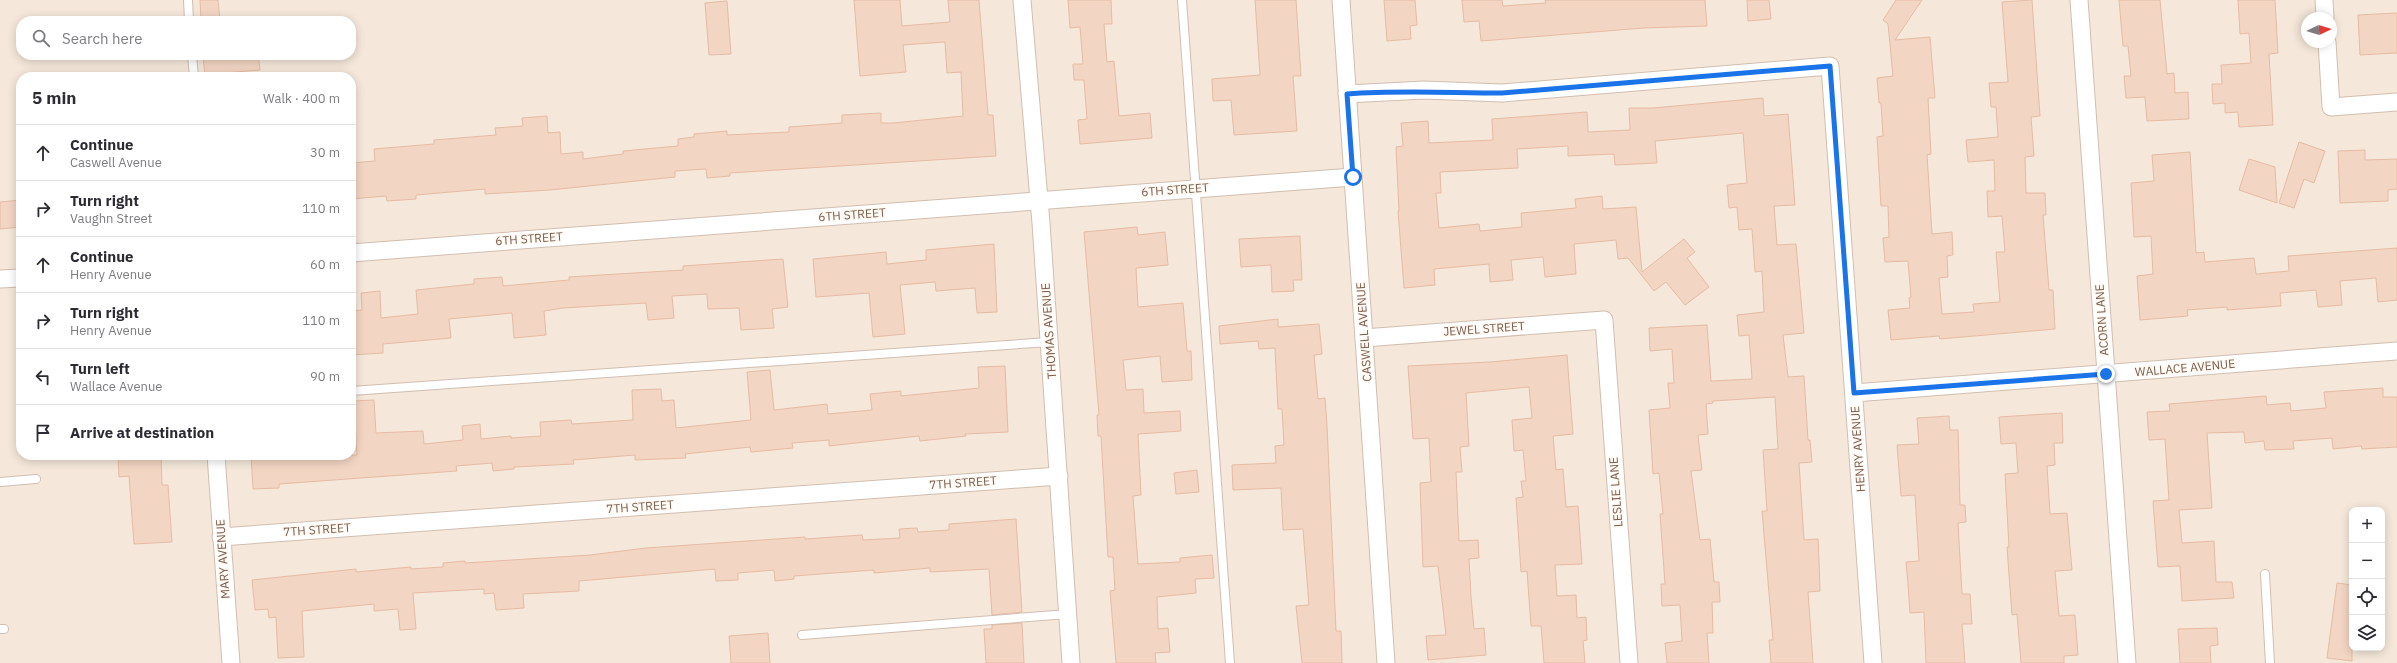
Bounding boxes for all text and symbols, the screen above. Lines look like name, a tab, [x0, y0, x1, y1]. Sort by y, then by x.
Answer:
north arrow	[2301, 12, 2337, 48]
search box	[16, 16, 356, 60]
icon: search	[30, 27, 52, 49]
text: Search here	[62, 29, 142, 48]
text: 5 min	[32, 87, 76, 109]
text: Walk · 400 m	[263, 90, 340, 107]
text: Continue	[70, 135, 134, 154]
icon: ahead	[32, 142, 54, 164]
text: 30 m	[310, 144, 340, 161]
text: Caswell Avenue	[70, 154, 162, 171]
route start	[1344, 168, 1362, 186]
street label: 6TH STREET	[1141, 180, 1209, 199]
text: Turn right	[70, 191, 139, 210]
icon: right	[32, 198, 54, 220]
text: 110 m	[302, 200, 340, 217]
street label: 6TH STREET	[818, 205, 886, 224]
text: Vaughn Street	[70, 210, 152, 227]
street label: 6TH STREET	[495, 229, 563, 248]
text: Continue	[70, 247, 134, 266]
icon: ahead	[32, 254, 54, 276]
text: 60 m	[310, 256, 340, 273]
text: Henry Avenue	[70, 266, 152, 283]
street label: CASWELL AVENUE	[1353, 282, 1374, 382]
street label: THOMAS AVENUE	[1038, 283, 1059, 380]
street label: ACORN LANE	[2092, 284, 2111, 356]
text: Turn right	[70, 303, 139, 322]
icon: right	[32, 310, 54, 332]
text: 110 m	[302, 312, 340, 329]
street label: JEWEL STREET	[1443, 318, 1525, 339]
text: Henry Avenue	[70, 322, 152, 339]
street label: WALLACE AVENUE	[2134, 356, 2236, 379]
text: Turn left	[70, 359, 130, 378]
route end	[2097, 365, 2115, 383]
icon: left	[32, 366, 54, 388]
text: 90 m	[310, 368, 340, 385]
text: Wallace Avenue	[70, 378, 162, 395]
street label: HENRY AVENUE	[1847, 405, 1868, 493]
icon: arrive	[32, 422, 54, 444]
text: Arrive at destination	[70, 423, 214, 442]
street label: LESLIE LANE	[1606, 457, 1625, 527]
street label: 7TH STREET	[929, 473, 997, 492]
street label: 7TH STREET	[606, 497, 674, 516]
map controls	[2349, 507, 2385, 651]
button: +	[2349, 507, 2385, 543]
street label: MARY AVENUE	[212, 519, 233, 599]
street label: 7TH STREET	[283, 520, 351, 539]
button: −	[2349, 543, 2385, 579]
button: locate	[2349, 579, 2385, 615]
button: layers	[2349, 615, 2385, 651]

